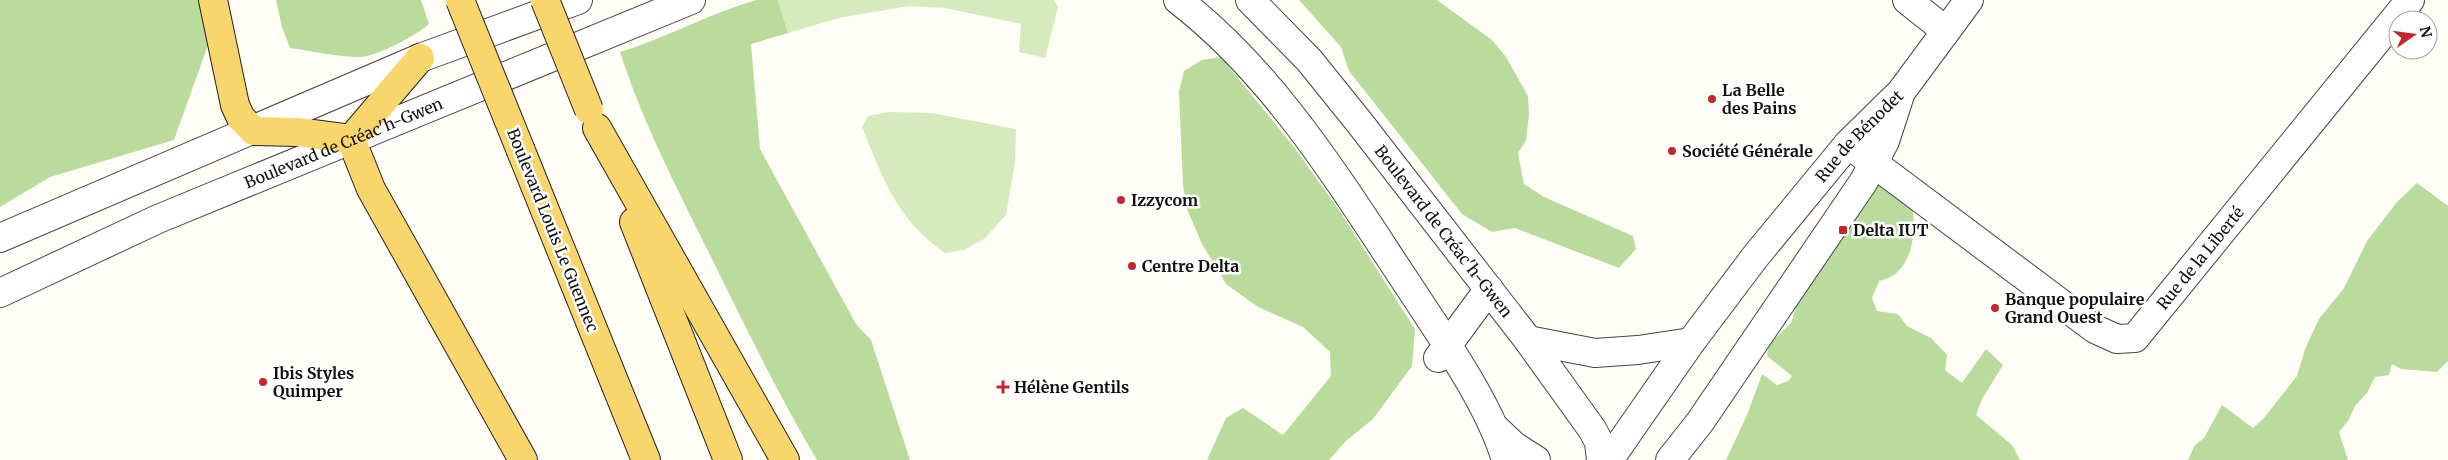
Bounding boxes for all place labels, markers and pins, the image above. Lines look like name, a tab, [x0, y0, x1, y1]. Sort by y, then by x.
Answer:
place label: La Belle des Pains	[1722, 80, 1797, 118]
marker: La Belle des Pains	[1706, 93, 1718, 105]
place label: Société Générale	[1682, 141, 1813, 161]
marker: Société Générale	[1666, 145, 1678, 157]
place label: Izzycom	[1131, 190, 1198, 210]
marker: Izzycom	[1115, 194, 1127, 206]
place label: Delta IUT	[1853, 220, 1929, 240]
marker: Delta IUT	[1837, 224, 1849, 236]
place label: Centre Delta	[1142, 256, 1239, 276]
marker: Centre Delta	[1126, 260, 1138, 272]
place label: Banque populaire Grand Ouest	[2005, 289, 2145, 327]
marker: Banque populaire Grand Ouest	[1989, 302, 2001, 314]
place label: Ibis Styles Quimper	[273, 363, 354, 401]
marker: Ibis Styles Quimper	[257, 376, 269, 388]
place label: Hélène Gentils	[1014, 377, 1129, 397]
marker: Hélène Gentils	[996, 380, 1010, 394]

